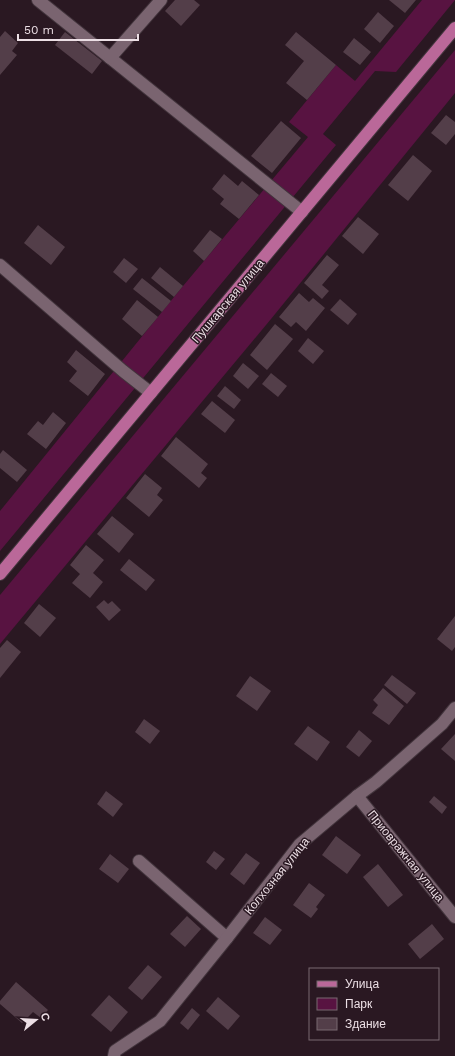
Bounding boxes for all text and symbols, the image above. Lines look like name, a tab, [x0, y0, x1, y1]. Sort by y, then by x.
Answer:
scale bar	[18, 16, 138, 42]
text: 50 m	[24, 23, 54, 37]
street label: Пушкарская улица	[189, 256, 267, 346]
street label: Приовражная улица	[365, 808, 447, 905]
street label: Колхозная улица	[242, 834, 313, 917]
legend	[309, 968, 439, 1040]
text: Улица	[345, 977, 379, 991]
text: Парк	[345, 997, 373, 1011]
north arrow	[16, 1000, 56, 1040]
text: С	[38, 1011, 52, 1023]
text: Здание	[345, 1017, 386, 1031]

